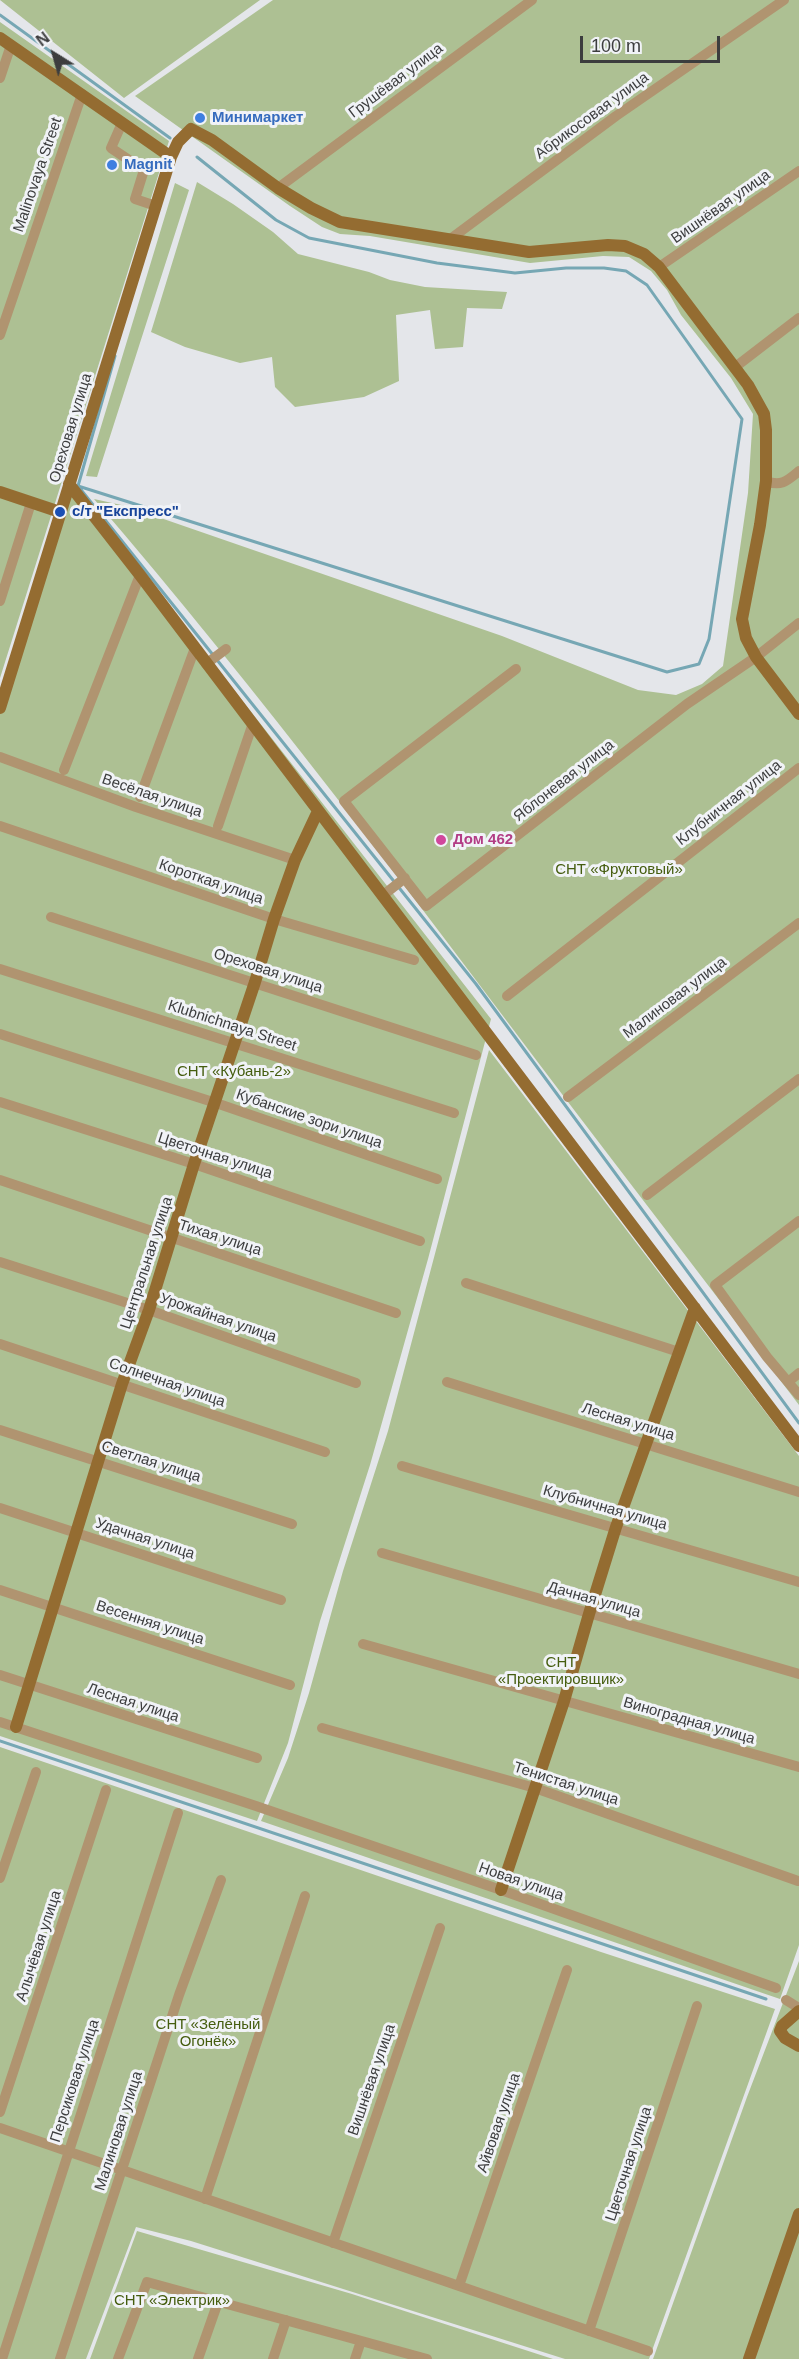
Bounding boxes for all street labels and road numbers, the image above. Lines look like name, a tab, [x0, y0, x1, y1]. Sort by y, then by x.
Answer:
street label: Грушёвая улица	[345, 40, 447, 122]
street label: Абрикосовая улица	[532, 69, 652, 163]
street label: Malinovaya Street	[10, 115, 66, 235]
street label: Вишнёвая улица	[668, 166, 774, 248]
street label: Ореховая улица	[46, 371, 96, 485]
street label: Яблоневая улица	[510, 736, 618, 826]
street label: Клубничная улица	[673, 756, 785, 850]
street label: Весёлая улица	[100, 770, 204, 822]
street label: Короткая улица	[157, 856, 265, 908]
street label: Ореховая улица	[211, 945, 325, 997]
street label: Малиновая улица	[620, 953, 730, 1043]
street label: Klubnichnaya Street	[165, 997, 299, 1055]
street label: Кубанские зори улица	[234, 1086, 384, 1152]
street label: Цветочная улица	[155, 1129, 275, 1183]
street label: Центральная улица	[117, 1195, 177, 1331]
street label: Тихая улица	[176, 1216, 264, 1260]
street label: Урожайная улица	[157, 1290, 279, 1346]
street label: Солнечная улица	[107, 1355, 227, 1411]
street label: Лесная улица	[580, 1399, 676, 1445]
street label: Светлая улица	[99, 1437, 203, 1487]
street label: Клубничная улица	[541, 1482, 669, 1534]
street label: Удачная улица	[93, 1515, 197, 1563]
street label: Дачная улица	[545, 1578, 643, 1622]
street label: Весенняя улица	[94, 1597, 206, 1649]
street label: Лесная улица	[85, 1680, 181, 1726]
street label: Виноградная улица	[621, 1694, 757, 1748]
street label: Тенистая улица	[511, 1759, 621, 1809]
street label: Новая улица	[476, 1859, 566, 1905]
street label: Алычёвая улица	[13, 1888, 65, 2004]
street label: Персиковая улица	[47, 2017, 103, 2145]
street label: Вишнёвая улица	[344, 2022, 400, 2138]
street label: Малиновая улица	[91, 2069, 147, 2193]
street label: Айвовая улица	[474, 2071, 524, 2175]
street label: Цветочная улица	[602, 2104, 656, 2224]

